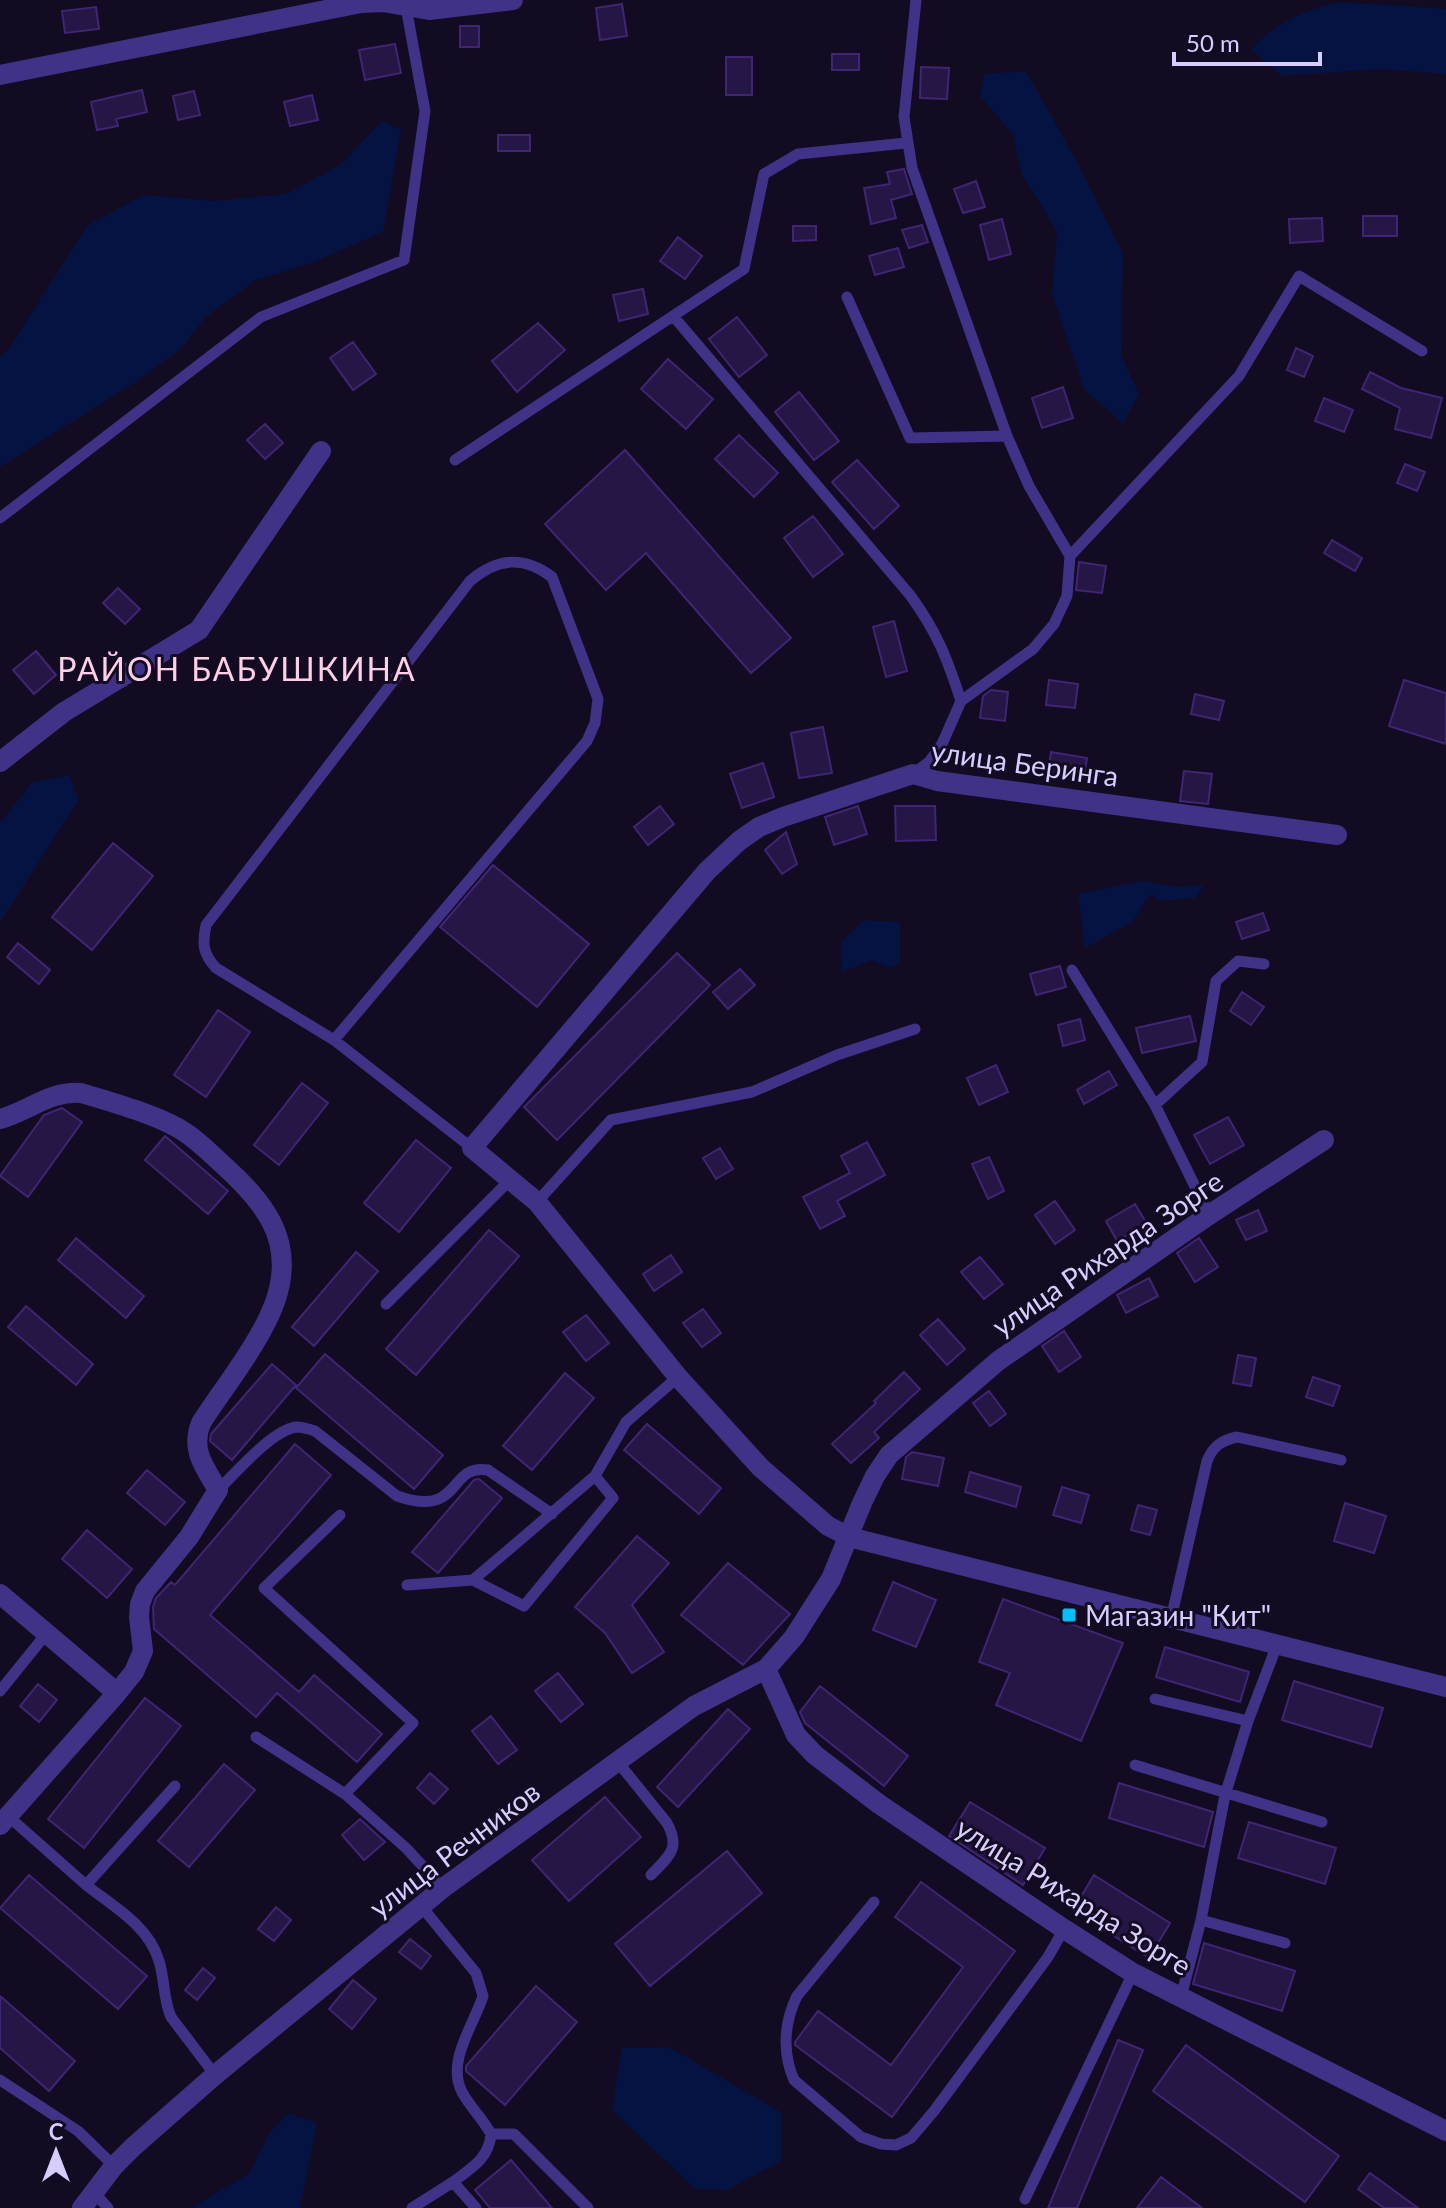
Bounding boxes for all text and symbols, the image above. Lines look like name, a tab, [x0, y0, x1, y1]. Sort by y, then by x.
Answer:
scale bar	[1174, 16, 1320, 66]
text: 50 m	[1186, 28, 1240, 57]
district label: РАЙОН БАБУШКИНА	[57, 649, 417, 688]
street label: улица Беринга	[929, 733, 1121, 793]
street label: улица Рихарда Зорге	[985, 1163, 1229, 1343]
place label: Магазин "Кит"	[1085, 1598, 1271, 1632]
marker: Магазин "Кит"	[1060, 1606, 1078, 1624]
street label: улица Речников	[362, 1774, 546, 1924]
street label: улица Рихарда Зорге	[950, 1810, 1198, 1982]
north arrow	[16, 2112, 96, 2192]
text: С	[49, 2118, 64, 2145]

